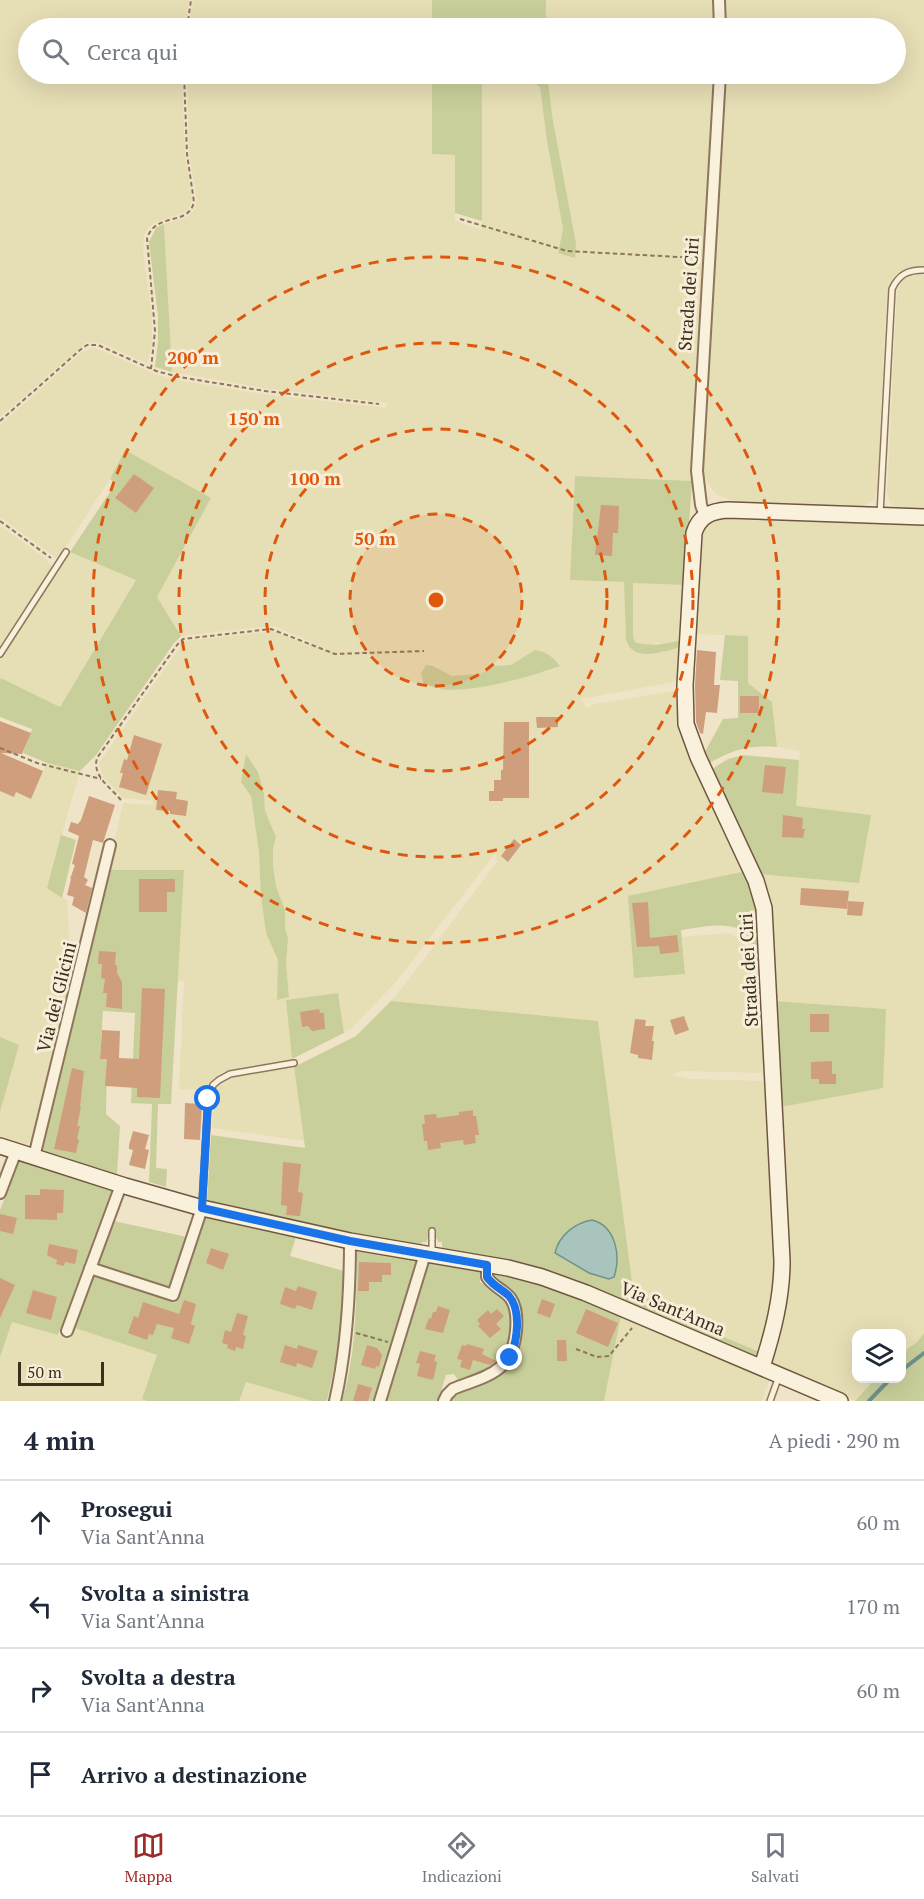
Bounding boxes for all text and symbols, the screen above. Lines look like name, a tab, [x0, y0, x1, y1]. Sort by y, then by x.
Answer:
search box	[18, 18, 906, 84]
icon: search	[39, 35, 72, 68]
text: Cerca qui	[87, 37, 178, 66]
street label: Strada dei Ciri	[672, 236, 704, 352]
text: 200 m	[167, 345, 219, 369]
text: 150 m	[228, 406, 280, 430]
text: 100 m	[289, 466, 341, 490]
text: 50 m	[354, 526, 396, 550]
centre of rings	[426, 590, 446, 610]
street label: Strada dei Ciri	[733, 912, 763, 1028]
street label: Via dei Glicini	[31, 939, 81, 1055]
route start	[194, 1085, 220, 1111]
street label: Via Sant'Anna	[617, 1275, 729, 1341]
map controls	[852, 1329, 906, 1383]
button: layers	[852, 1329, 906, 1383]
route end	[496, 1344, 522, 1370]
scale bar	[18, 1359, 104, 1386]
text: 50 m	[27, 1361, 62, 1383]
text: 4 min	[24, 1423, 95, 1457]
text: A piedi · 290 m	[769, 1427, 900, 1454]
text: Prosegui	[81, 1494, 173, 1523]
icon: ahead	[24, 1506, 57, 1539]
text: 60 m	[857, 1509, 900, 1536]
text: Via Sant'Anna	[81, 1523, 205, 1550]
text: Svolta a sinistra	[81, 1578, 250, 1607]
icon: left	[24, 1590, 57, 1623]
text: 170 m	[846, 1593, 900, 1620]
text: Via Sant'Anna	[81, 1607, 205, 1634]
text: Svolta a destra	[81, 1662, 236, 1691]
icon: right	[24, 1674, 57, 1707]
text: 60 m	[857, 1677, 900, 1704]
text: Via Sant'Anna	[81, 1691, 205, 1718]
icon: arrive	[24, 1758, 57, 1791]
text: Arrivo a destinazione	[81, 1760, 307, 1789]
tab: Mappa	[125, 1829, 173, 1887]
tab: Indicazioni	[422, 1829, 502, 1887]
tab: Salvati	[751, 1829, 799, 1887]

